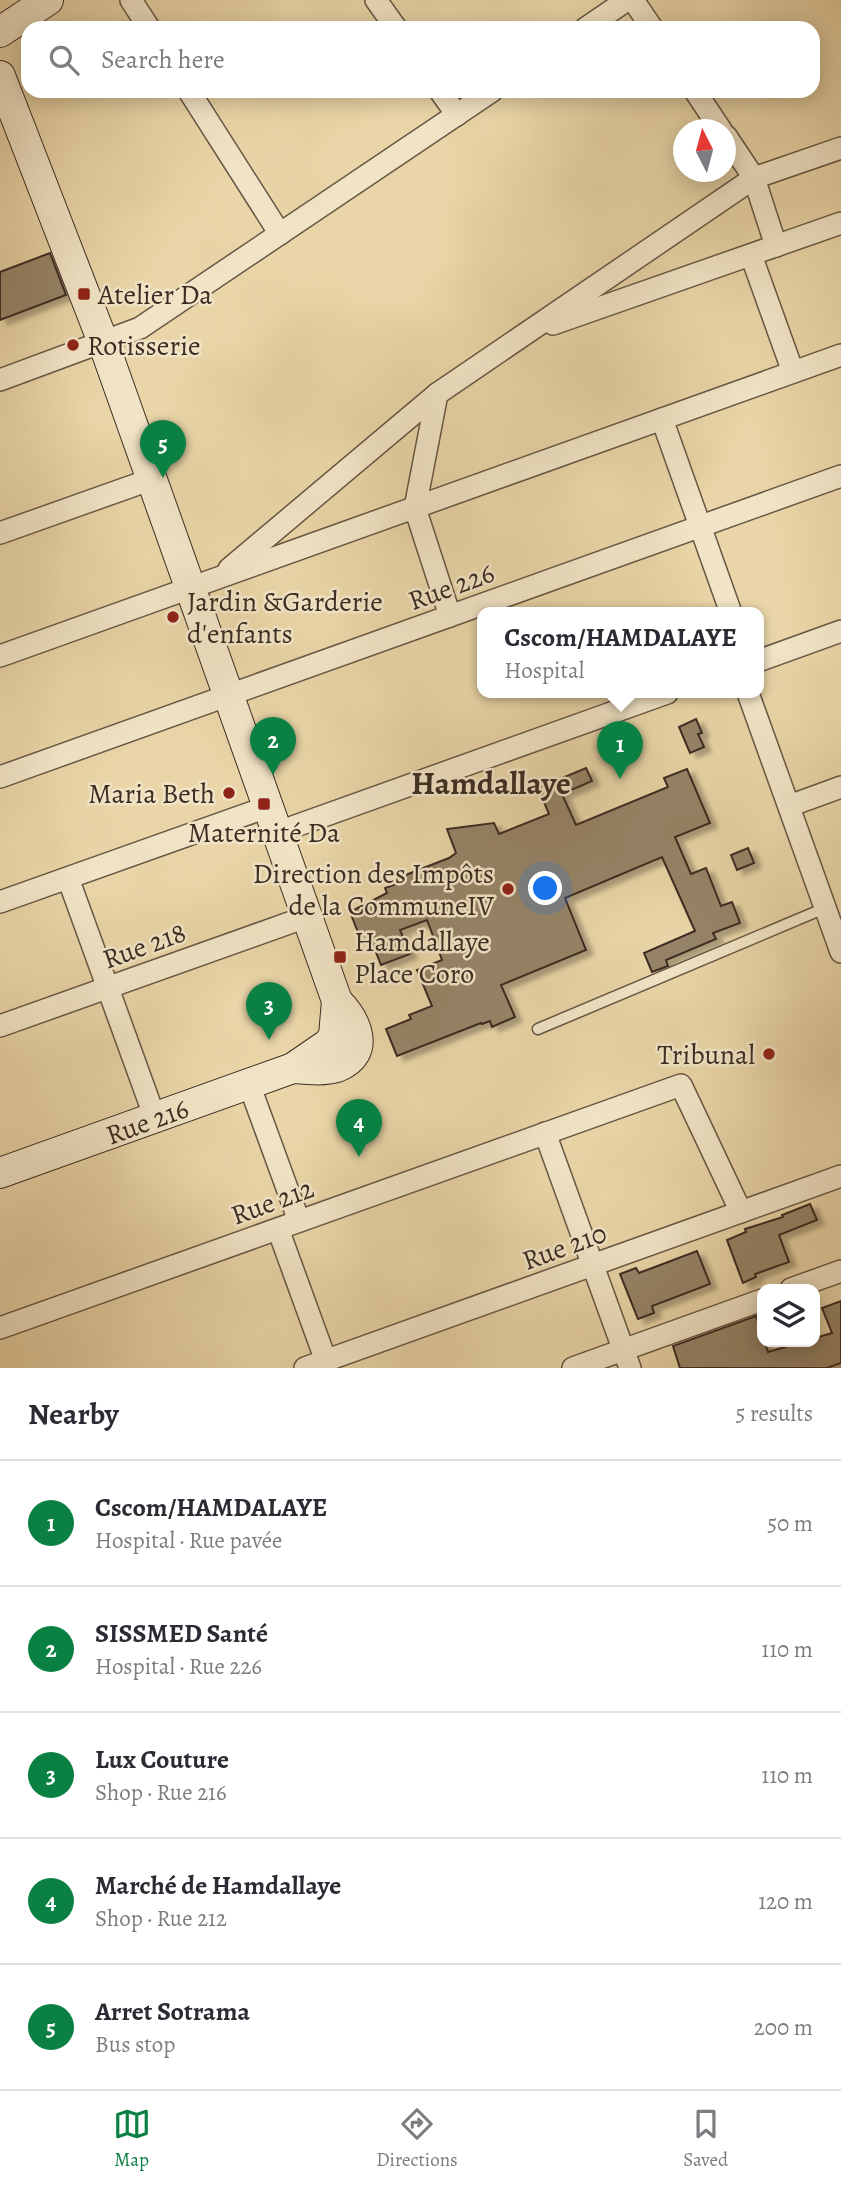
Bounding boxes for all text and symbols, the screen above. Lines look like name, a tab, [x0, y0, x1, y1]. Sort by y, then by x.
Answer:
search box	[21, 21, 820, 98]
icon: search	[45, 41, 83, 79]
text: Search here	[101, 42, 225, 77]
north arrow	[673, 119, 736, 182]
place label: Atelier Da	[97, 276, 212, 314]
marker: Atelier Da	[76, 286, 92, 302]
place label: Rotisserie	[87, 327, 201, 365]
marker: Rotisserie	[65, 337, 81, 353]
pin: 5	[140, 420, 186, 478]
street label: Rue 226	[403, 554, 500, 620]
place label: Jardin &Garderie d'enfants	[187, 583, 383, 653]
popup	[477, 607, 764, 698]
marker: Jardin &Garderie d'enfants	[165, 609, 181, 625]
text: Cscom/HAMDALAYE	[504, 620, 737, 655]
text: Hospital	[504, 655, 584, 686]
pin: 2	[250, 717, 296, 775]
pin: 1	[597, 721, 643, 779]
district label: Hamdallaye	[411, 761, 571, 805]
place label: Maria Beth	[88, 775, 215, 813]
marker: Maria Beth	[221, 785, 237, 801]
marker: Maternité Da	[256, 796, 272, 812]
place label: Maternité Da	[188, 814, 340, 852]
place label: Direction des Impôts de la CommuneIV	[253, 855, 495, 925]
your location	[528, 871, 562, 905]
marker: Direction des Impôts de la CommuneIV	[500, 881, 516, 897]
street label: Rue 218	[97, 913, 191, 978]
place label: Hamdallaye Place Coro	[354, 923, 490, 993]
marker: Hamdallaye Place Coro	[332, 949, 348, 965]
pin: 3	[246, 982, 292, 1040]
place label: Tribunal	[657, 1036, 755, 1074]
marker: Tribunal	[761, 1046, 777, 1062]
street label: Rue 216	[101, 1089, 194, 1154]
pin: 4	[336, 1099, 382, 1157]
street label: Rue 212	[226, 1169, 319, 1234]
street label: Rue 210	[517, 1214, 612, 1280]
map controls	[757, 1284, 820, 1347]
button: layers	[757, 1284, 820, 1347]
text: Nearby	[28, 1394, 119, 1434]
text: 5 results	[736, 1398, 813, 1429]
text: Cscom/HAMDALAYE	[95, 1490, 327, 1525]
text: 1	[47, 1508, 55, 1539]
text: 50 m	[767, 1508, 813, 1539]
text: Hospital · Rue pavée	[95, 1525, 282, 1556]
text: SISSMED Santé	[95, 1616, 268, 1651]
text: 2	[45, 1634, 57, 1665]
text: 110 m	[761, 1634, 813, 1665]
text: Hospital · Rue 226	[95, 1651, 262, 1682]
text: Lux Couture	[95, 1742, 229, 1777]
text: 3	[46, 1760, 56, 1791]
text: 110 m	[761, 1760, 813, 1791]
text: Shop · Rue 216	[95, 1777, 227, 1808]
text: Marché de Hamdallaye	[95, 1868, 341, 1903]
text: 4	[46, 1886, 56, 1917]
text: 120 m	[758, 1886, 813, 1917]
text: Shop · Rue 212	[95, 1903, 227, 1934]
text: Arret Sotrama	[95, 1994, 250, 2029]
text: 5	[46, 2012, 56, 2043]
text: 200 m	[754, 2012, 813, 2043]
text: Bus stop	[95, 2029, 175, 2060]
tab: Map	[113, 2105, 151, 2173]
tab: Directions	[376, 2105, 458, 2173]
tab: Saved	[683, 2105, 728, 2173]

